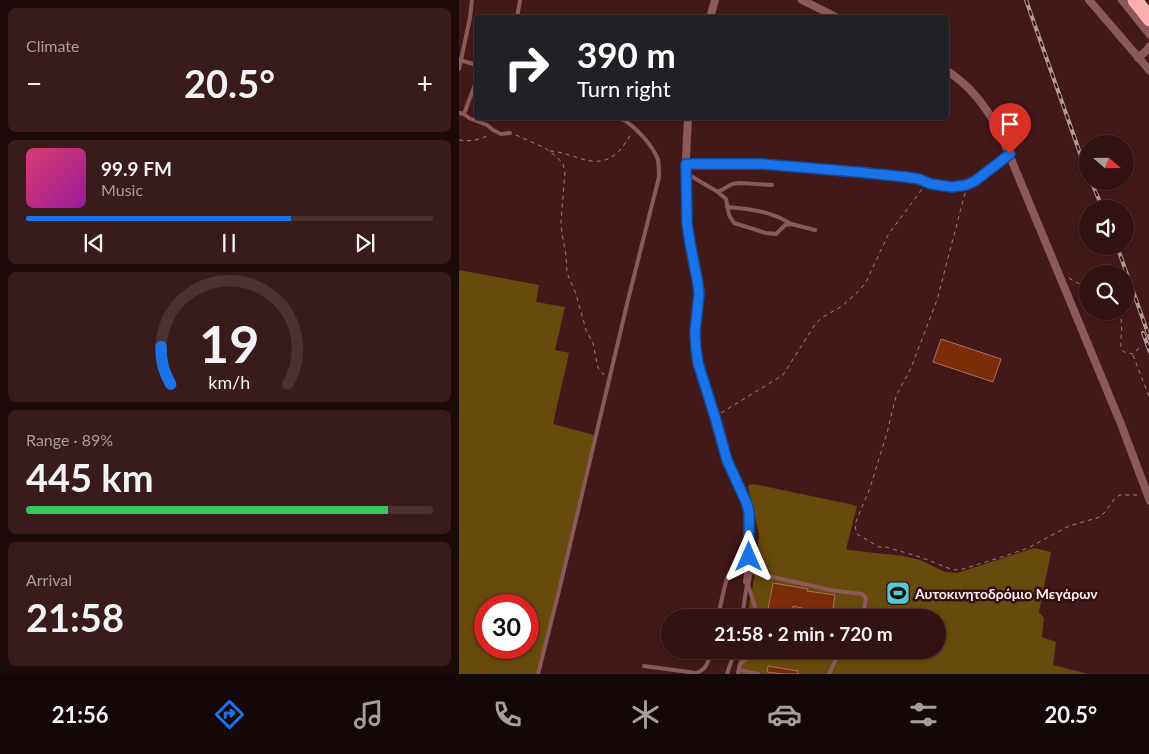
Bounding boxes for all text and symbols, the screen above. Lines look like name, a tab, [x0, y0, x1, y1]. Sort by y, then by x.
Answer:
text: 390 m	[577, 33, 676, 75]
icon: right	[494, 35, 559, 100]
text: Climate	[26, 36, 79, 55]
text: 20.5°	[184, 60, 275, 106]
text: −	[26, 66, 42, 100]
text: +	[417, 66, 433, 100]
text: Turn right	[577, 75, 671, 102]
pin	[989, 103, 1031, 154]
icon: arrive	[996, 110, 1024, 138]
north arrow	[1079, 135, 1134, 190]
map controls	[1079, 135, 1134, 320]
text: 99.9 FM	[101, 157, 172, 180]
text: Music	[101, 180, 143, 199]
button: sound	[1079, 200, 1134, 255]
icon: previous	[80, 229, 108, 257]
icon: pause	[215, 229, 243, 257]
icon: next	[351, 229, 379, 257]
button: search	[1079, 265, 1134, 320]
text: 19	[199, 312, 260, 374]
text: km/h	[209, 371, 250, 393]
text: Range · 89%	[26, 430, 113, 449]
text: 445 km	[26, 454, 154, 500]
position arrow	[722, 530, 774, 582]
text: Arrival	[26, 570, 72, 589]
sports icon: Αυτοκινητοδρόμιο Μεγάρων	[885, 580, 911, 606]
place label: Αυτοκινητοδρόμιο Μεγάρων	[914, 585, 1098, 602]
text: 21:58	[26, 594, 124, 640]
speed limit sign: 30	[474, 594, 539, 659]
text: 21:58 · 2 min · 720 m	[714, 622, 893, 645]
icon: directions	[212, 697, 247, 732]
icon: music	[351, 697, 386, 732]
icon: phone	[490, 697, 525, 732]
icon: climate	[628, 697, 663, 732]
icon: car	[767, 697, 802, 732]
icon: filters	[906, 697, 941, 732]
text: 21:56	[52, 701, 109, 728]
text: 20.5°	[1044, 701, 1097, 728]

